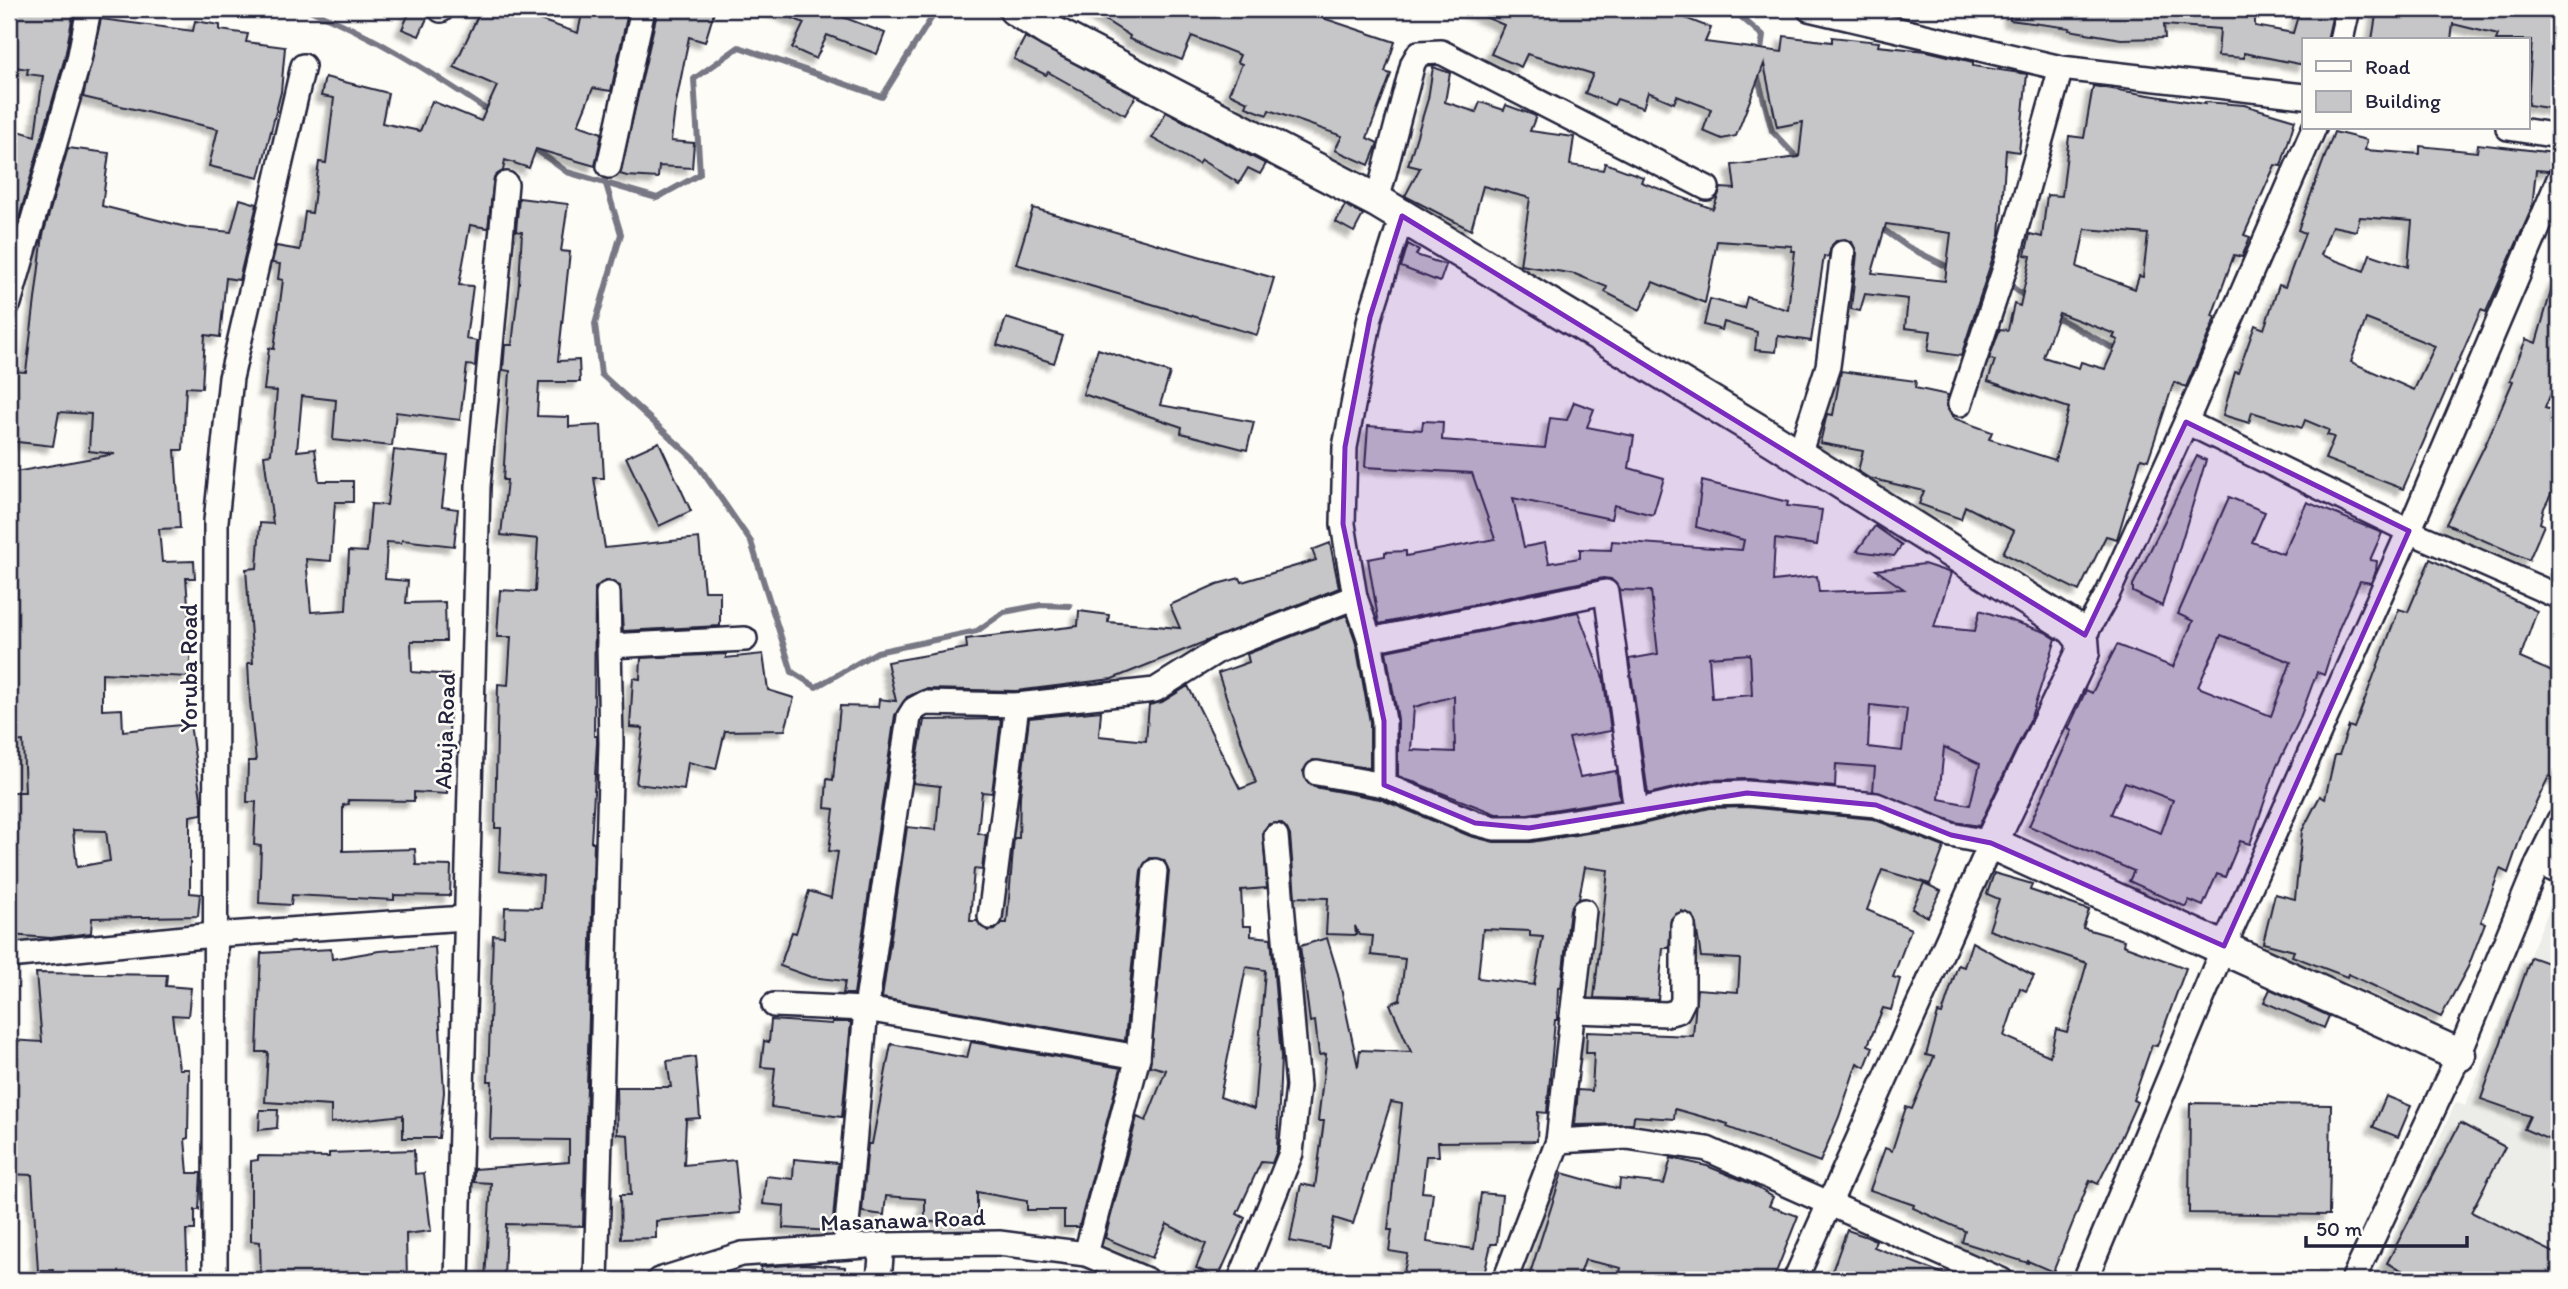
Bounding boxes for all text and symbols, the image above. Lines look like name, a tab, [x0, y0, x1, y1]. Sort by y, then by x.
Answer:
legend	[2302, 38, 2530, 130]
text: Road	[2365, 54, 2411, 79]
text: Building	[2365, 88, 2441, 113]
street label: Yoruba Road	[174, 604, 203, 732]
street label: Abuja Road	[428, 672, 461, 790]
street label: Masanawa Road	[820, 1202, 986, 1237]
scale bar	[2306, 1205, 2466, 1249]
text: 50 m	[2316, 1216, 2363, 1241]

